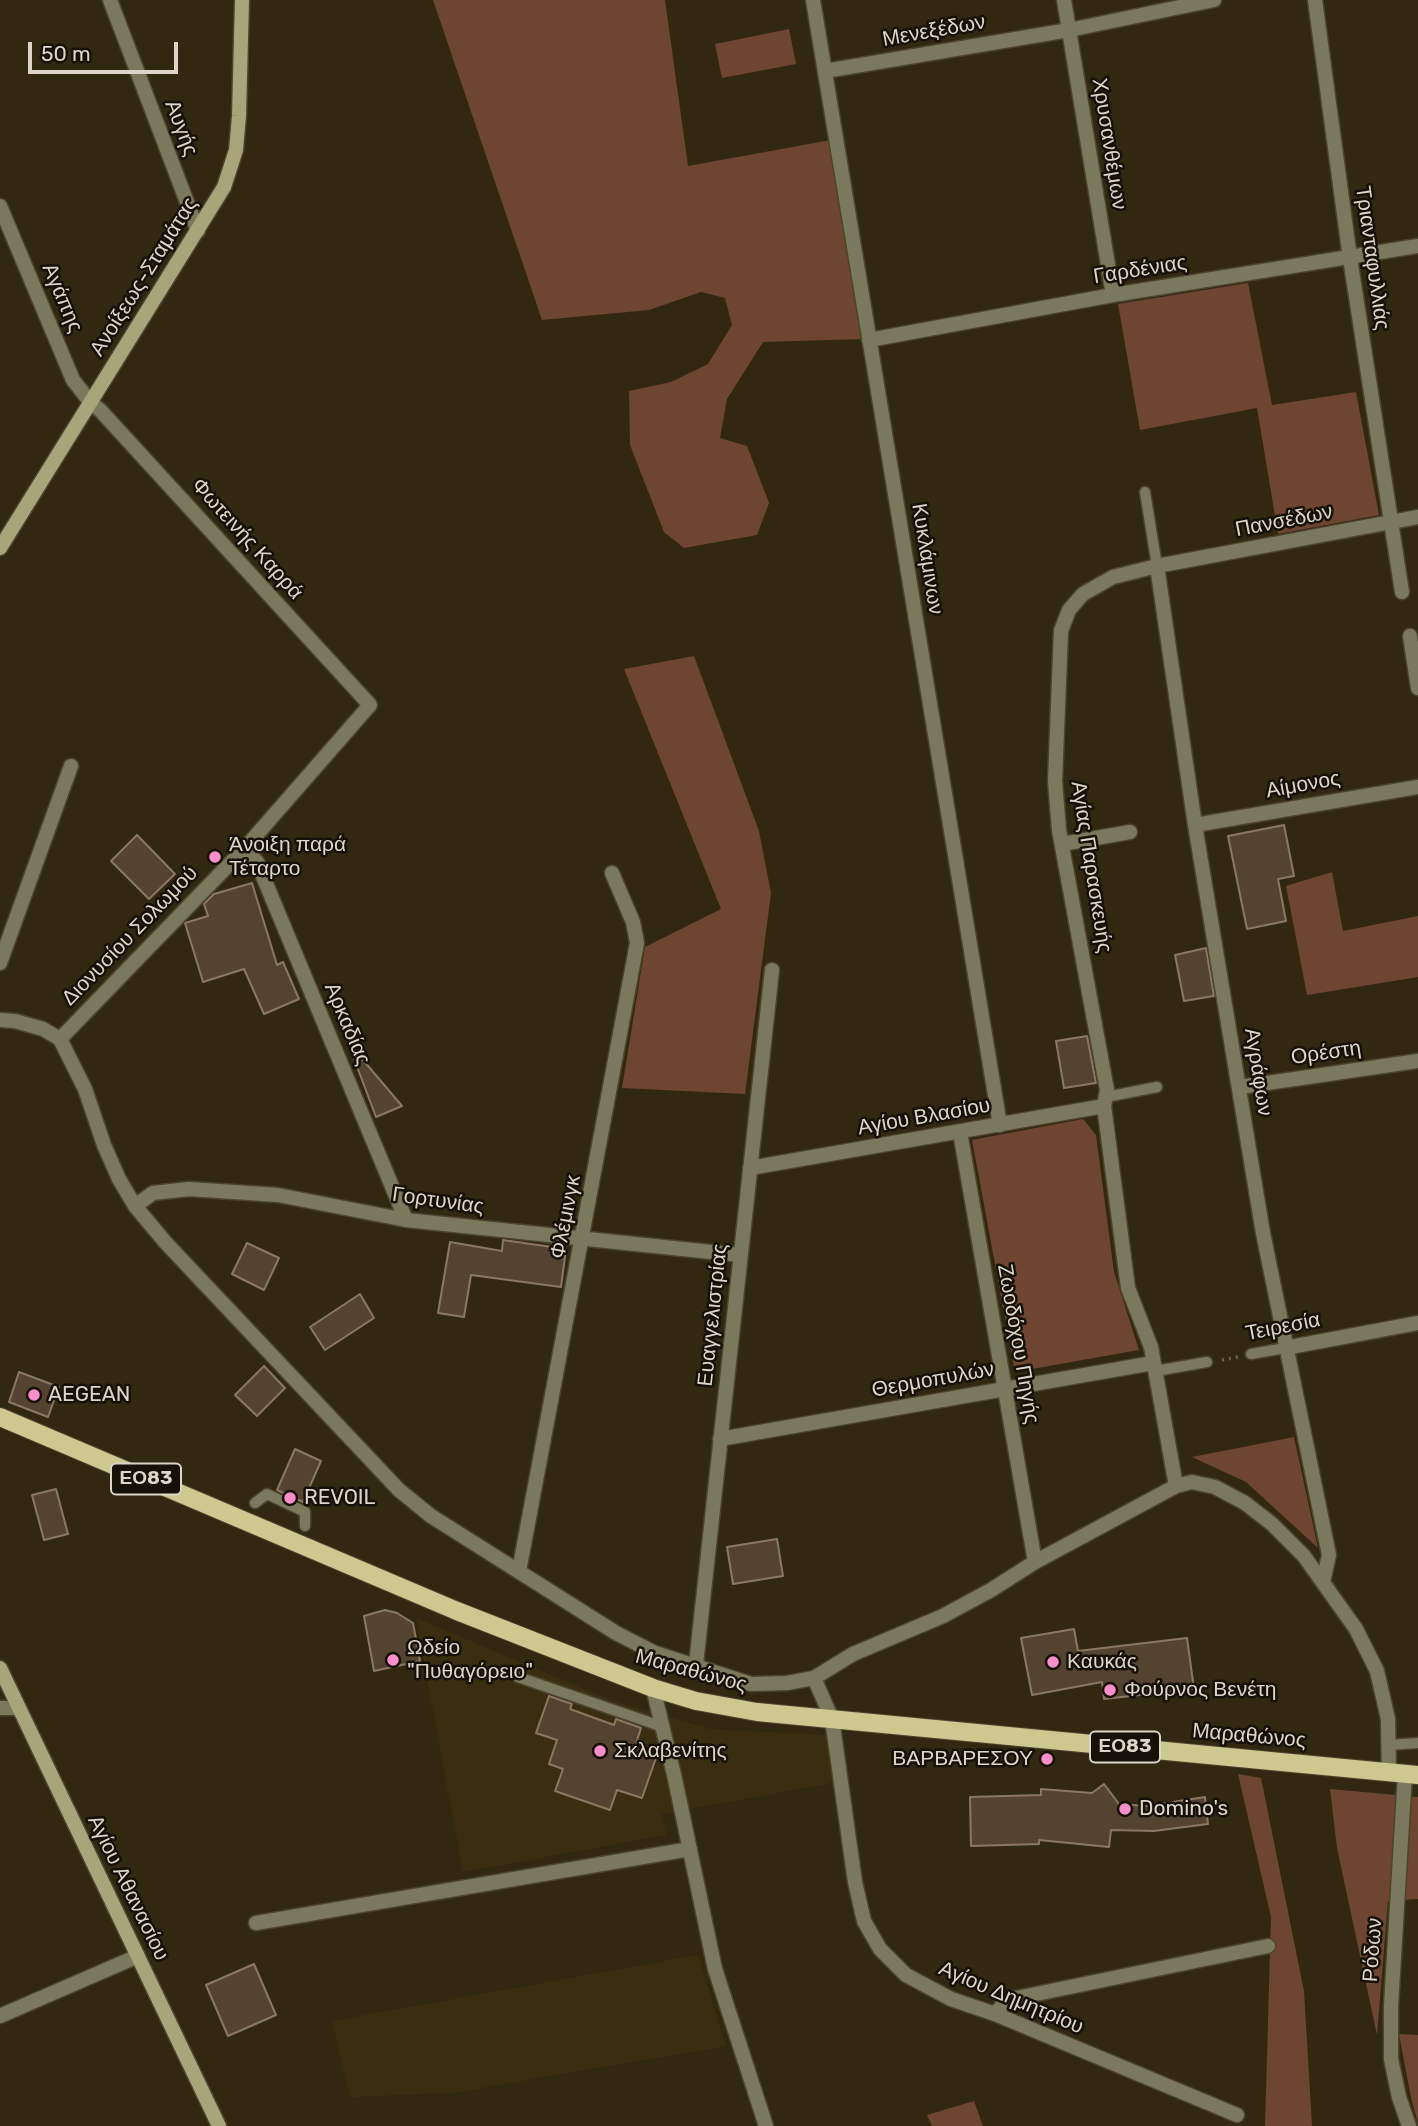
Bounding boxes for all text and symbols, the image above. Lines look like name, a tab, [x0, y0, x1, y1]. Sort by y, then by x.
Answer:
street label: Μενεξέδων	[881, 10, 987, 52]
scale bar	[32, 28, 182, 72]
text: 50 m	[41, 41, 91, 66]
street label: Χρυσανθέμων	[1086, 76, 1132, 212]
street label: Αυγής	[159, 97, 203, 159]
street label: Τριανταφυλλιάς	[1349, 184, 1395, 332]
street label: Ανοίξεως-Σταμάτας	[85, 193, 203, 361]
street label: Γαρδένιας	[1092, 250, 1188, 290]
street label: Αγάπης	[36, 260, 88, 336]
street label: Φωτεινής Καρρά	[186, 473, 308, 605]
street label: Πανσέδων	[1233, 499, 1335, 543]
street label: Κυκλάμινων	[906, 501, 948, 617]
street label: Αίμονος	[1264, 766, 1342, 804]
street label: Αγίας Παρασκευής	[1065, 779, 1117, 955]
place label: Άνοιξη παρά Τέταρτο	[229, 832, 346, 882]
marker: Άνοιξη παρά Τέταρτο	[207, 849, 223, 865]
street label: Διονυσίου Σολωμού	[57, 861, 203, 1011]
street label: Αρκαδίας	[318, 979, 376, 1069]
street label: Αγράφων	[1239, 1026, 1277, 1118]
street label: Ορέστη	[1289, 1036, 1363, 1070]
street label: Αγίου Βλασίου	[856, 1093, 992, 1141]
street label: Φλέμινγκ	[546, 1173, 586, 1261]
street label: Γορτυνίας	[391, 1182, 485, 1220]
street label: Ευαγγελιστρίας	[693, 1242, 733, 1388]
street label: Ζωοδόχου Πηγής	[992, 1262, 1044, 1426]
street label: Τειρεσία	[1243, 1307, 1323, 1347]
street label: Θερμοπυλών	[870, 1357, 996, 1403]
place label: AEGEAN	[48, 1382, 130, 1408]
marker: AEGEAN	[26, 1387, 42, 1403]
road number: ΕΟ83	[111, 1464, 181, 1494]
place label: REVOIL	[304, 1485, 375, 1511]
marker: REVOIL	[282, 1490, 298, 1506]
place label: Ωδείο "Πυθαγόρειο"	[407, 1635, 533, 1685]
street label: Μαραθώνος	[633, 1644, 749, 1698]
place label: Καυκάς	[1067, 1649, 1137, 1675]
marker: Ωδείο "Πυθαγόρειο"	[385, 1652, 401, 1668]
marker: Καυκάς	[1045, 1654, 1061, 1670]
place label: Φούρνος Βενέτη	[1124, 1677, 1277, 1703]
marker: Φούρνος Βενέτη	[1102, 1682, 1118, 1698]
street label: Μαραθώνος	[1191, 1718, 1307, 1754]
road number: ΕΟ83	[1090, 1732, 1160, 1763]
place label: Σκλαβενίτης	[614, 1738, 727, 1764]
marker: Σκλαβενίτης	[592, 1743, 608, 1759]
place label: ΒΑΡΒΑΡΕΣΟΥ	[892, 1746, 1033, 1772]
marker: ΒΑΡΒΑΡΕΣΟΥ	[1039, 1751, 1055, 1767]
place label: Domino's	[1139, 1796, 1228, 1822]
marker: Domino's	[1117, 1801, 1133, 1817]
street label: Αγίου Αθανασίου	[82, 1811, 174, 1965]
street label: Ρόδων	[1358, 1917, 1388, 1983]
street label: Αγίου Δημητρίου	[935, 1956, 1087, 2040]

